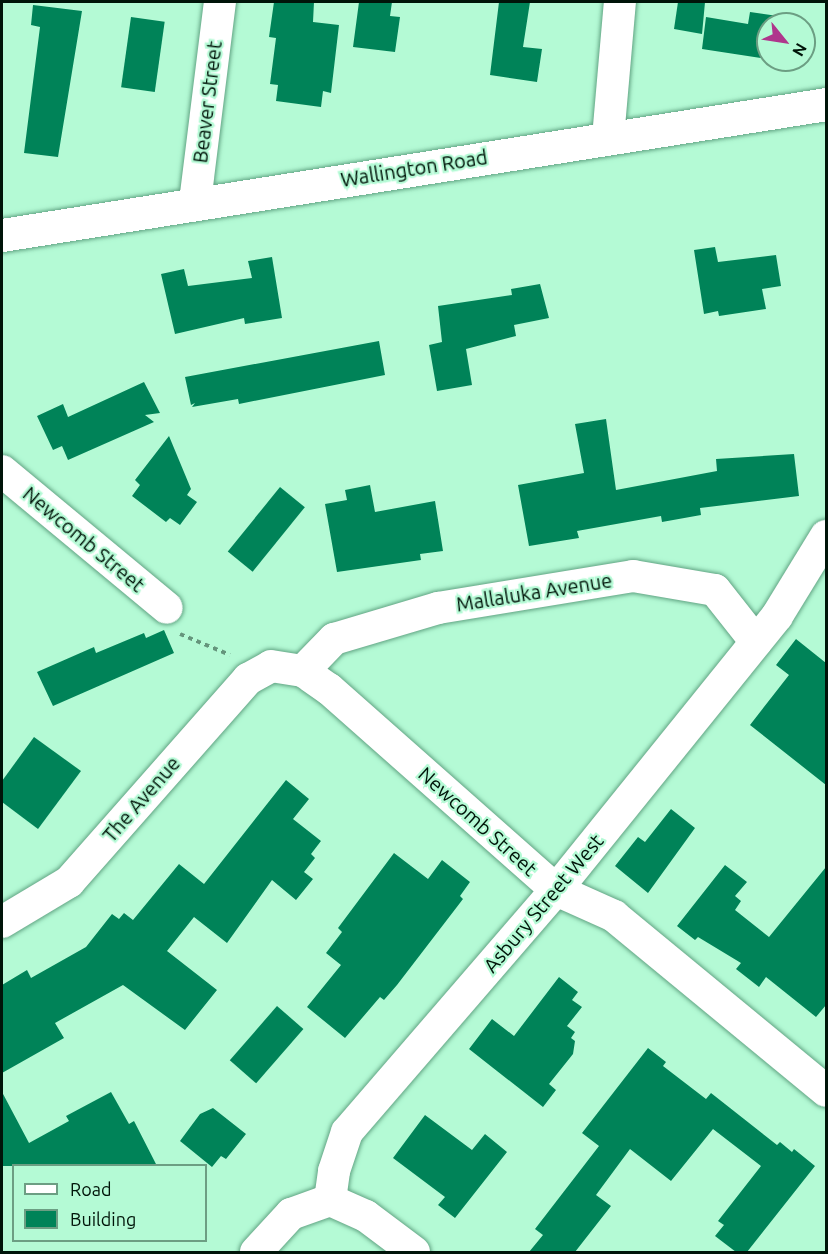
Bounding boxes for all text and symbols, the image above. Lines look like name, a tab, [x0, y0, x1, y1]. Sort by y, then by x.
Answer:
north arrow	[756, 12, 816, 72]
street label: Beaver Street	[188, 40, 226, 164]
text: N	[789, 40, 811, 60]
street label: Wallington Road	[339, 145, 489, 191]
street label: Newcomb Street	[18, 481, 150, 597]
street label: Mallaluka Avenue	[454, 568, 614, 616]
street label: The Avenue	[97, 751, 185, 847]
street label: Newcomb Street	[414, 762, 542, 880]
street label: Asbury Street West	[478, 829, 608, 977]
legend	[12, 1164, 207, 1242]
text: Road	[70, 1179, 112, 1199]
text: Building	[70, 1209, 136, 1229]

